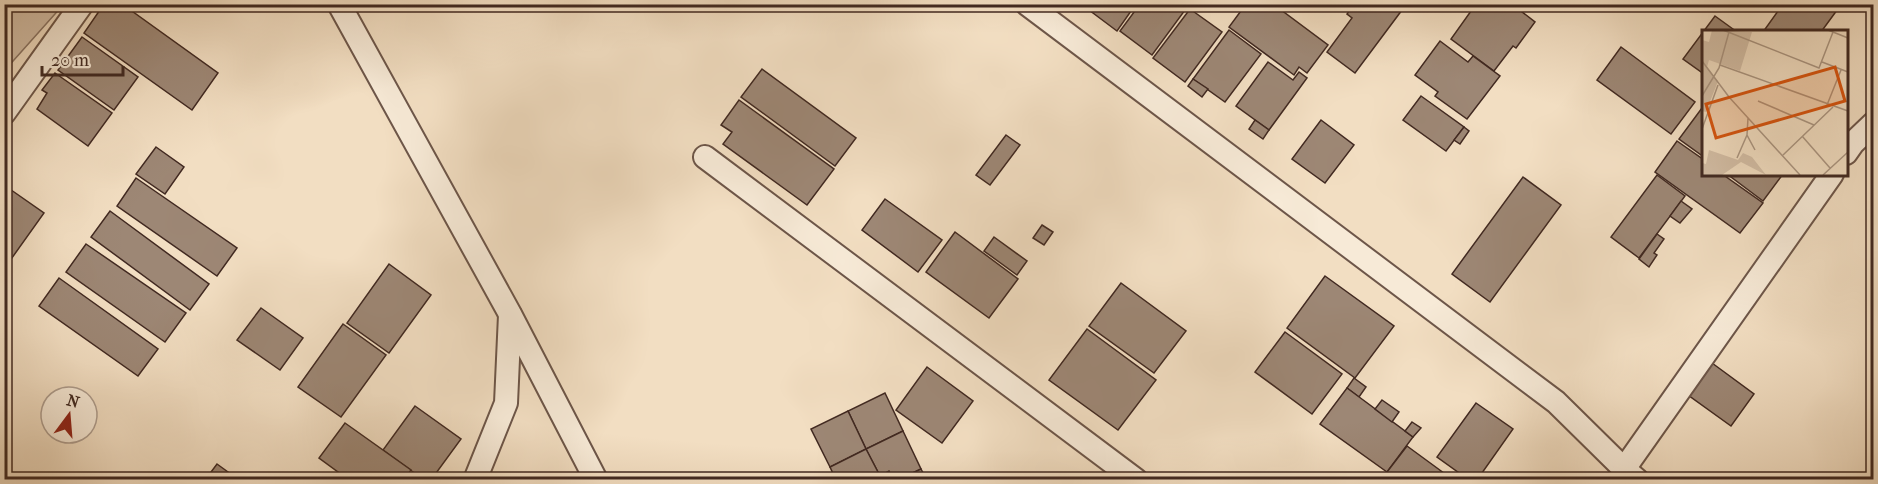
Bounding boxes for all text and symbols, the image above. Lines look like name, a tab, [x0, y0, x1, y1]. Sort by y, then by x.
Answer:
inset map	[1702, 30, 1848, 176]
scale bar	[42, 39, 123, 77]
text: 20 m	[51, 50, 89, 71]
north arrow	[39, 385, 99, 445]
text: N	[65, 390, 82, 412]

